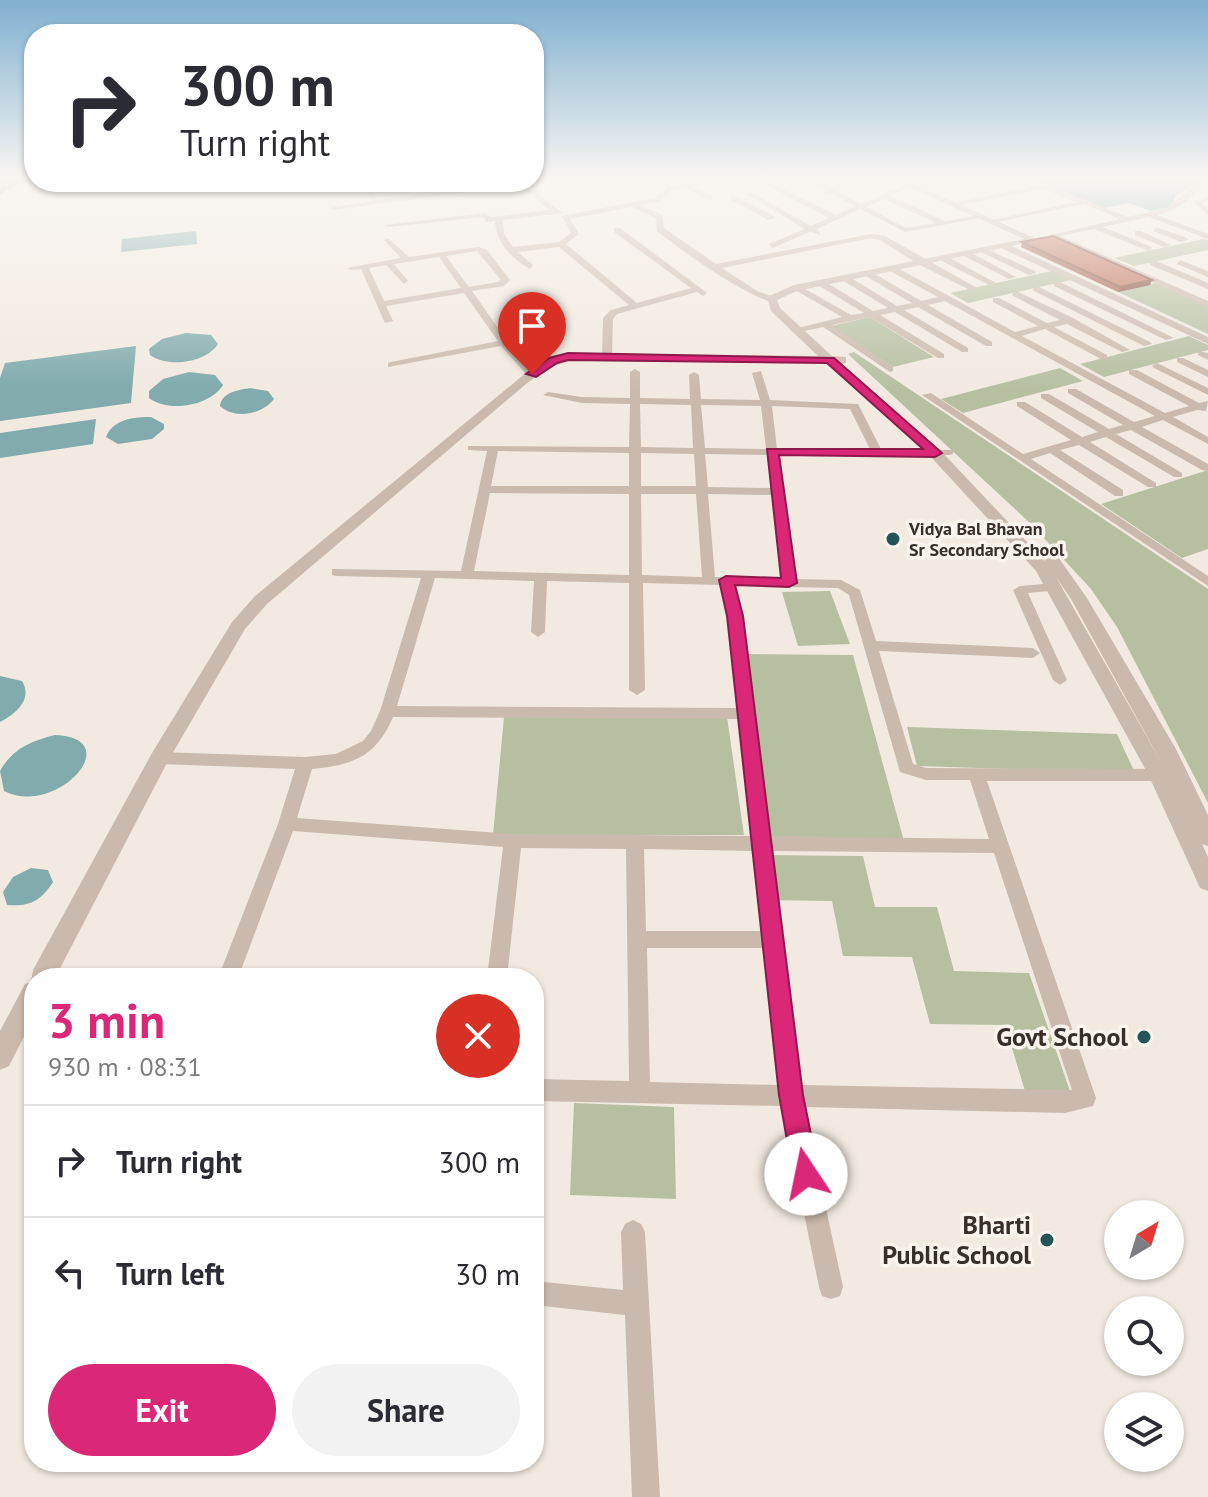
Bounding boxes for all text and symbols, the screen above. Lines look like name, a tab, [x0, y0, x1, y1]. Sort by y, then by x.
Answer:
text: 300 m	[180, 49, 335, 121]
icon: right	[48, 56, 152, 160]
text: Turn right	[180, 119, 330, 166]
pin	[498, 292, 566, 374]
icon: arrive	[510, 304, 554, 348]
place label: Vidya Bal Bhavan Sr Secondary School	[908, 517, 1065, 561]
marker: Vidya Bal Bhavan Sr Secondary School	[884, 530, 902, 548]
text: 3 min	[48, 989, 165, 1051]
button: close	[436, 994, 520, 1078]
place label: Govt School	[996, 1020, 1128, 1053]
marker: Govt School	[1135, 1028, 1153, 1046]
text: 930 m · 08:31	[48, 1050, 202, 1083]
position arrow	[764, 1132, 848, 1216]
icon: right	[48, 1139, 92, 1183]
text: Turn right	[116, 1142, 242, 1181]
text: 300 m	[439, 1142, 520, 1181]
north arrow	[1104, 1200, 1184, 1280]
map controls	[1104, 1200, 1184, 1472]
place label: Bharti Public School	[882, 1208, 1031, 1271]
marker: Bharti Public School	[1038, 1231, 1056, 1249]
icon: left	[48, 1251, 92, 1295]
text: Turn left	[116, 1254, 224, 1293]
text: 30 m	[455, 1254, 520, 1293]
button: search	[1104, 1296, 1184, 1376]
button: Exit	[48, 1364, 276, 1456]
button: Share	[292, 1364, 520, 1456]
button: layers	[1104, 1392, 1184, 1472]

